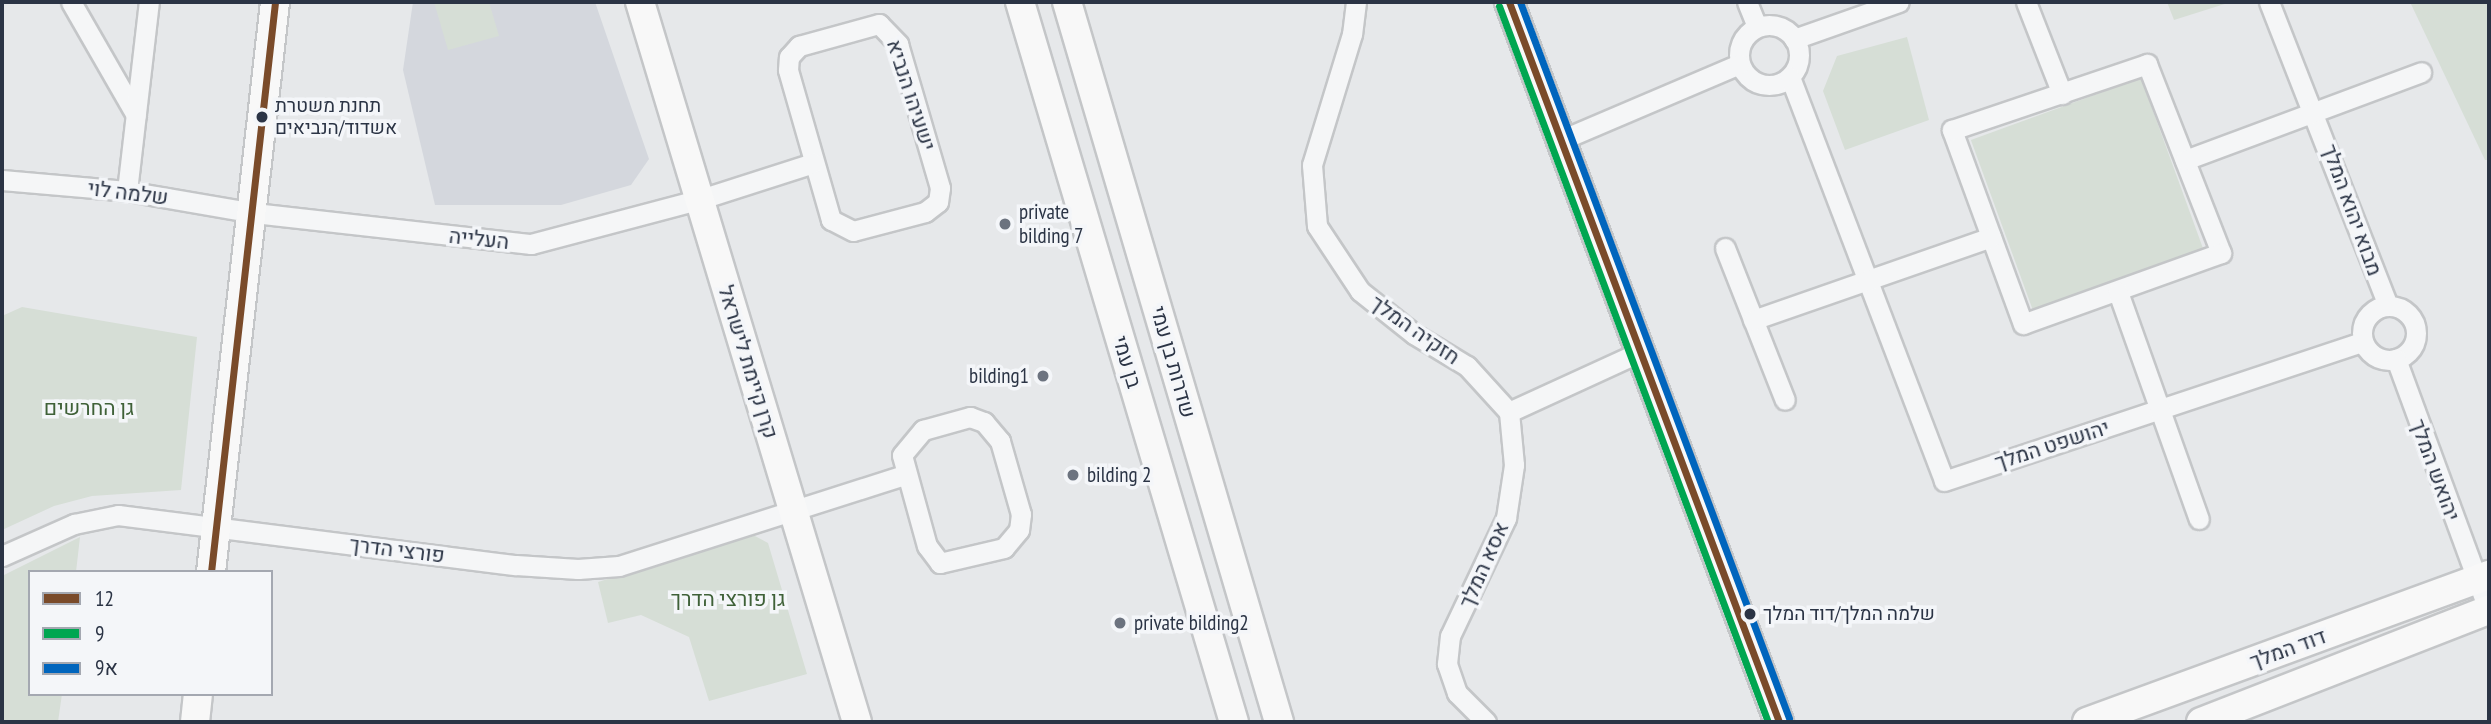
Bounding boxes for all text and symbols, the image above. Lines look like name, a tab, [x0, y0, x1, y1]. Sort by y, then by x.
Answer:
street label: ישעיהו הנביא	[881, 36, 941, 154]
place label: תחנת משטרת אשדוד/הנביאים	[275, 95, 397, 139]
marker: תחנת משטרת אשדוד/הנביאים	[255, 110, 269, 124]
street label: מבוא יהוא המלך	[2317, 141, 2387, 279]
street label: שלמה לוי	[86, 176, 170, 210]
place label: private bilding 7	[1019, 199, 1083, 249]
marker: private bilding 7	[997, 216, 1013, 232]
street label: העלייה	[448, 223, 510, 255]
street label: קרן קיימת לישראל	[713, 282, 783, 442]
street label: חזקיה המלך	[1366, 290, 1464, 370]
street label: שדרות בן עמי	[1145, 303, 1201, 421]
street label: בן עמי	[1107, 333, 1147, 391]
place label: bilding1	[969, 363, 1029, 389]
marker: bilding1	[1035, 368, 1051, 384]
park label: גן החרשים	[44, 395, 134, 421]
street label: יהושפט המלך	[1992, 415, 2112, 475]
street label: יהואש המלך	[2405, 416, 2465, 524]
place label: bilding 2	[1087, 462, 1151, 488]
marker: bilding 2	[1065, 467, 1081, 483]
street label: אסא המלך	[1454, 518, 1514, 612]
street label: פורצי הדרך	[348, 532, 446, 568]
legend	[28, 570, 273, 696]
text: 12	[95, 585, 114, 612]
park label: גן פורצי הדרך	[671, 586, 785, 612]
place label: שלמה המלך/דוד המלך	[1763, 603, 1935, 625]
marker: שלמה המלך/דוד המלך	[1743, 607, 1757, 621]
place label: private bilding2	[1134, 610, 1249, 636]
marker: private bilding2	[1112, 615, 1128, 631]
text: 9	[95, 620, 104, 647]
street label: דוד המלך	[2246, 624, 2330, 674]
text: 9א	[95, 654, 118, 681]

